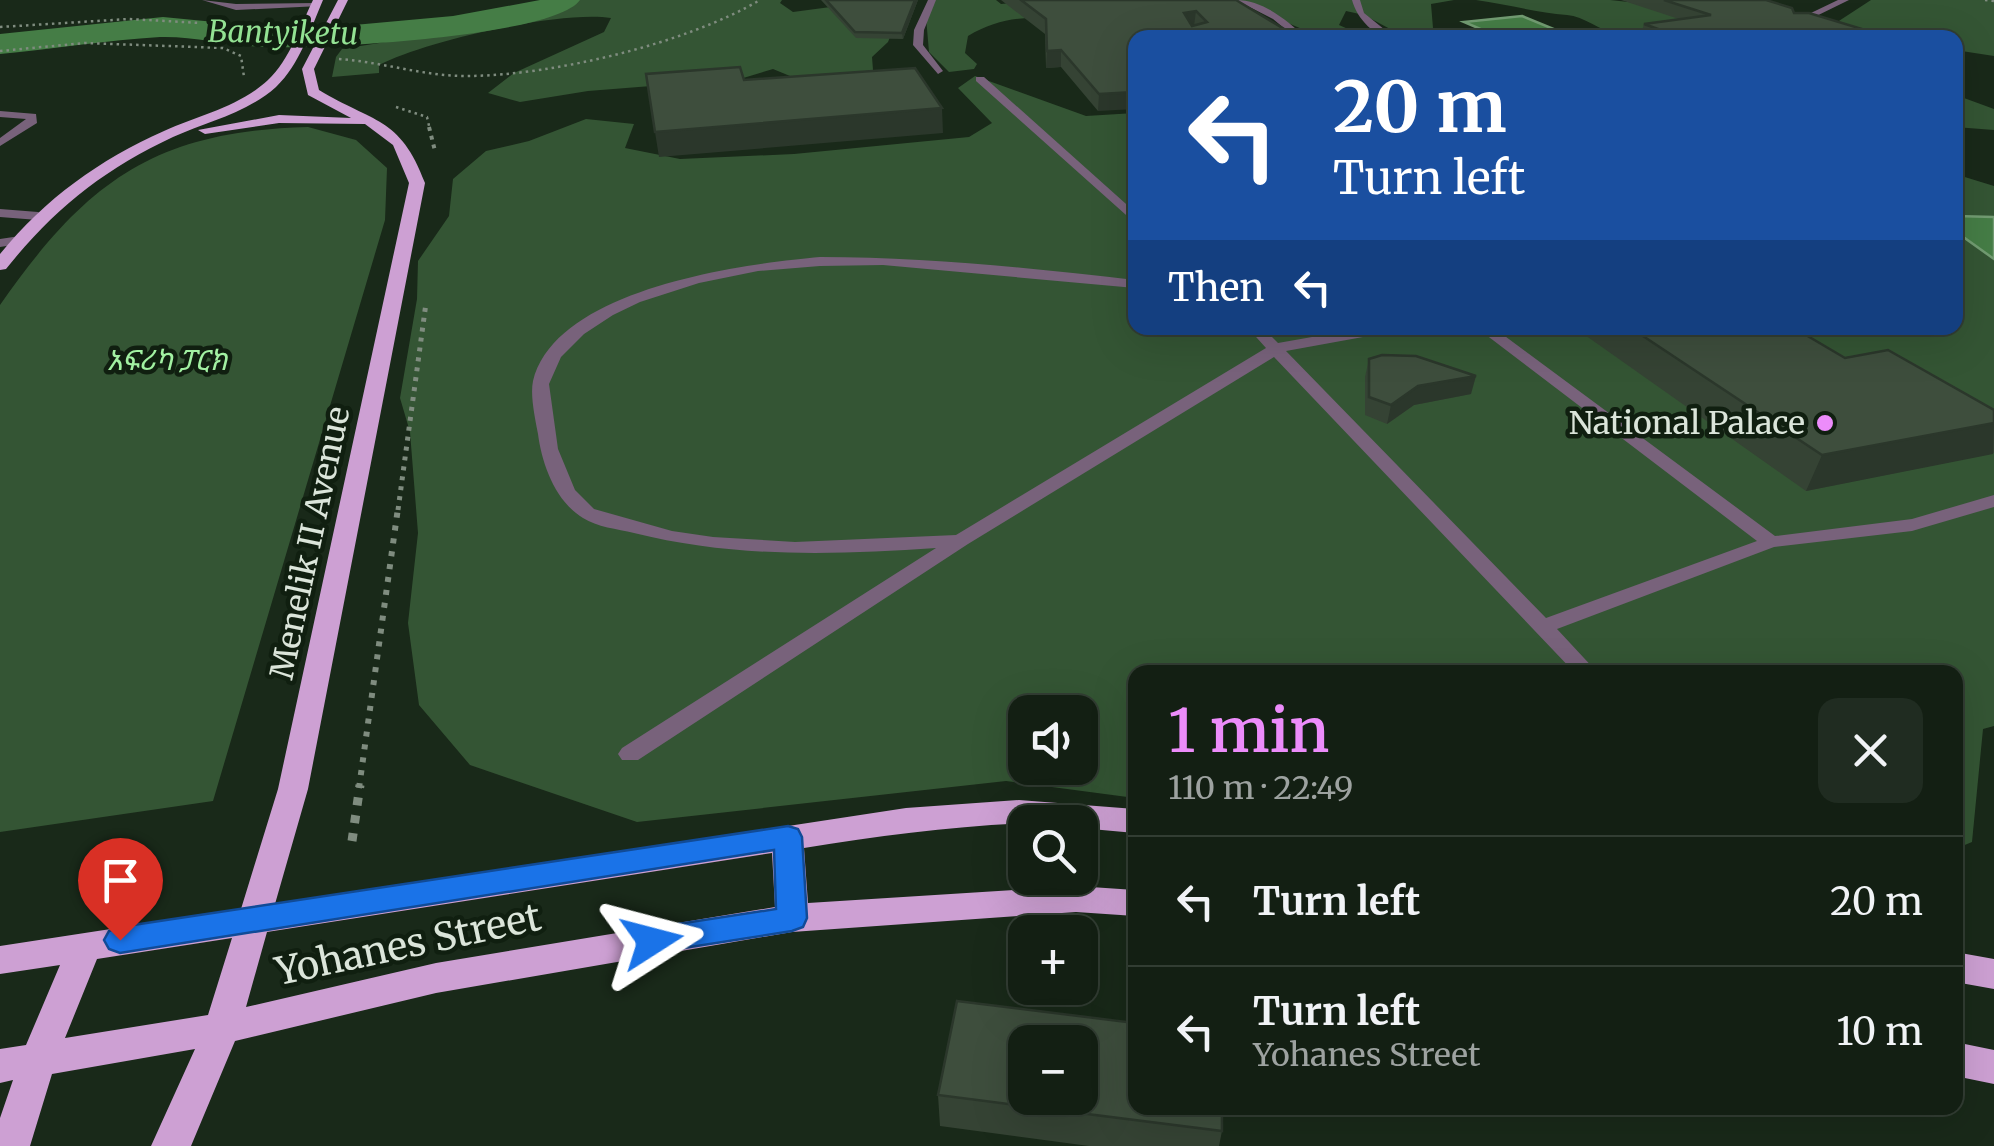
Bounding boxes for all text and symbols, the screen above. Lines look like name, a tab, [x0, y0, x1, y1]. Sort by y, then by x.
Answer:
water label: Bantyiketu	[208, 12, 358, 52]
text: 20 m	[1333, 63, 1507, 151]
icon: left	[1168, 70, 1298, 200]
text: Turn left	[1333, 150, 1525, 206]
icon: left	[1285, 260, 1340, 315]
text: Then	[1168, 264, 1265, 311]
park label: አፍሪካ ፓርክ	[106, 342, 228, 378]
street label: Menelik II Avenue	[262, 403, 358, 683]
place label: National Palace	[1569, 403, 1805, 443]
marker: National Palace	[1814, 412, 1836, 434]
text: 1 min	[1168, 693, 1329, 768]
map controls	[1008, 695, 1098, 1115]
button: sound	[1008, 695, 1098, 785]
button: close	[1818, 698, 1923, 803]
text: 110 m · 22:49	[1168, 768, 1353, 808]
button: search	[1008, 805, 1098, 895]
pin	[78, 838, 163, 941]
icon: arrive	[93, 853, 148, 908]
icon: left	[1168, 874, 1223, 929]
text: Turn left	[1253, 878, 1420, 925]
text: 20 m	[1830, 878, 1923, 925]
position arrow	[600, 889, 704, 993]
street label: Yohanes Street	[270, 893, 545, 995]
button: +	[1008, 915, 1098, 1005]
text: Turn left	[1253, 988, 1420, 1035]
icon: left	[1168, 1004, 1223, 1059]
text: 10 m	[1836, 1008, 1923, 1055]
button: −	[1008, 1025, 1098, 1115]
text: Yohanes Street	[1253, 1035, 1480, 1075]

